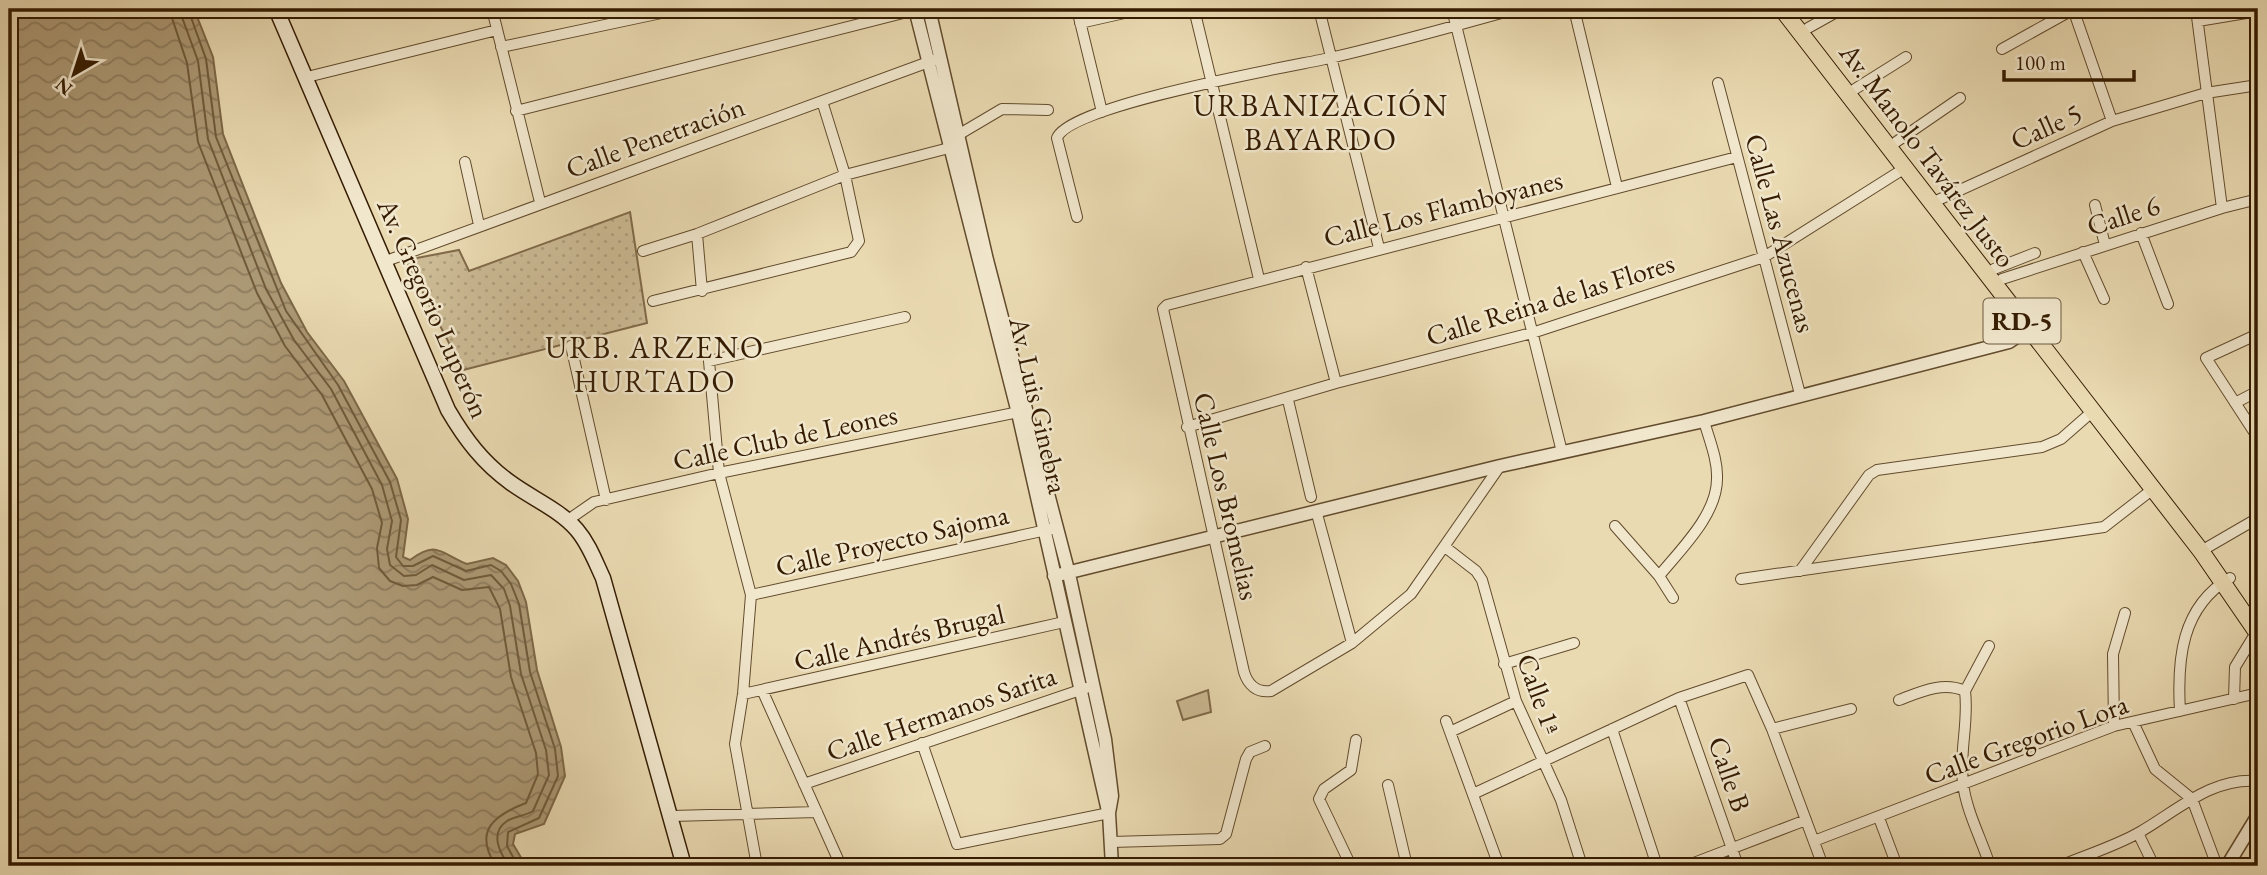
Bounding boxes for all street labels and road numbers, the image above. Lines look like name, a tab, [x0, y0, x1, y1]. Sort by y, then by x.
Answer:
street label: Av. Manolo Tavárez Justo	[1831, 35, 2024, 274]
street label: Calle Penetración	[561, 88, 750, 186]
street label: Calle 5	[2005, 94, 2087, 158]
street label: Calle Las Azucenas	[1737, 130, 1825, 336]
street label: Calle Los Flamboyanes	[1320, 161, 1566, 255]
street label: Calle 6	[2082, 186, 2164, 244]
street label: Av. Gregorio Luperón	[369, 192, 499, 424]
street label: Calle Reina de las Flores	[1421, 244, 1679, 354]
road number: RD-5	[1983, 298, 2060, 344]
street label: Av. Luis Ginebra	[1001, 312, 1077, 498]
street label: Calle Los Bromelias	[1186, 389, 1268, 603]
street label: Calle Club de Leones	[669, 396, 901, 478]
street label: Calle Proyecto Sajoma	[772, 496, 1013, 584]
street label: Calle Andrés Brugal	[790, 595, 1008, 679]
street label: Calle 1ª	[1509, 649, 1571, 739]
street label: Calle Hermanos Sarita	[821, 657, 1061, 769]
street label: Calle Gregorio Lora	[1919, 685, 2134, 793]
street label: Calle B	[1700, 732, 1760, 816]

